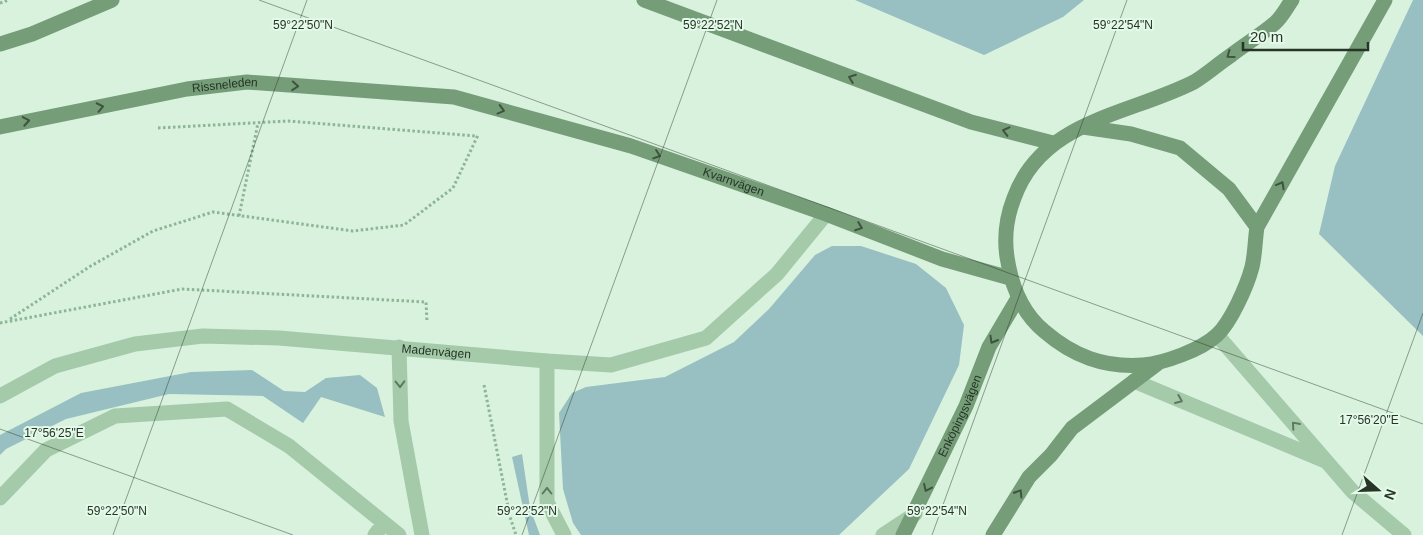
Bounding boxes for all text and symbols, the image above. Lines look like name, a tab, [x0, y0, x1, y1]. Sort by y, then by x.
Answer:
text: 59°22'50"N	[273, 18, 333, 32]
text: 59°22'52"N	[683, 18, 743, 32]
text: 59°22'54"N	[1093, 18, 1153, 32]
scale bar	[1243, 20, 1368, 52]
text: 20 m	[1250, 28, 1283, 45]
one-way arrow	[1226, 49, 1236, 58]
one-way arrow	[848, 74, 857, 85]
street label: Rissneleden	[191, 75, 258, 95]
one-way arrow	[292, 80, 300, 91]
one-way arrow	[95, 102, 104, 113]
one-way arrow	[496, 104, 505, 115]
one-way arrow	[21, 117, 30, 127]
one-way arrow	[1001, 126, 1010, 137]
one-way arrow	[652, 149, 661, 159]
street label: Kvarnvägen	[701, 165, 766, 199]
one-way arrow	[1275, 181, 1285, 190]
one-way arrow	[854, 221, 863, 231]
one-way arrow	[990, 334, 1000, 343]
street label: Madenvägen	[401, 342, 472, 361]
street label: Enköpingsvägen	[935, 373, 984, 459]
one-way arrow	[395, 380, 405, 388]
one-way arrow	[1174, 394, 1183, 404]
text: 17°56'20"E	[1339, 413, 1399, 427]
one-way arrow	[1291, 421, 1300, 430]
text: 17°56'25"E	[24, 426, 84, 440]
north arrow	[1353, 465, 1403, 515]
one-way arrow	[923, 483, 934, 492]
one-way arrow	[542, 486, 552, 494]
text: N	[1381, 487, 1399, 502]
one-way arrow	[1012, 490, 1022, 499]
text: 59°22'50"N	[87, 504, 147, 518]
text: 59°22'52"N	[497, 504, 557, 518]
text: 59°22'54"N	[907, 504, 967, 518]

